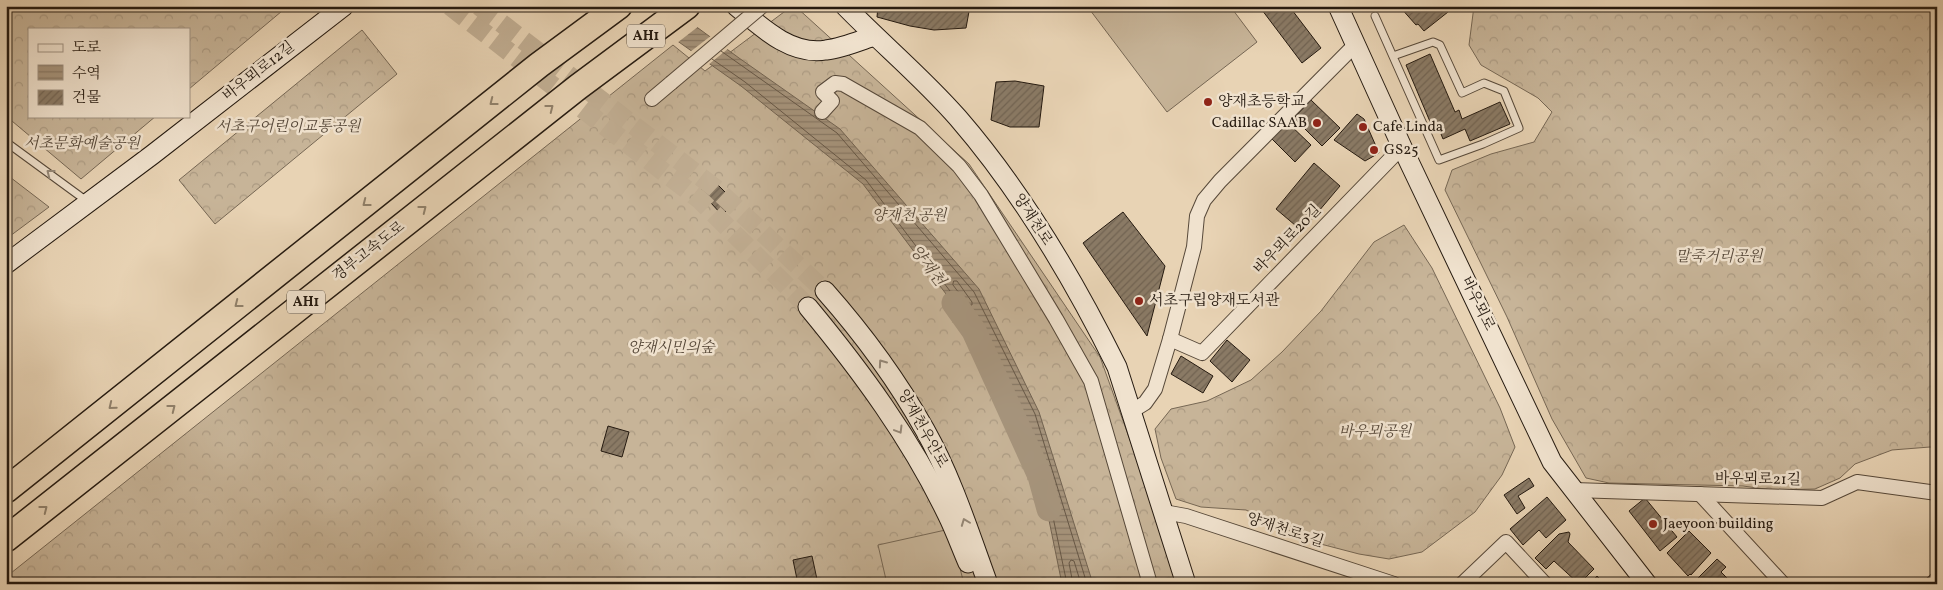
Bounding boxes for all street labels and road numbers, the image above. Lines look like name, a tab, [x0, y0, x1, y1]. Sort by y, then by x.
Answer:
road number: AH1	[627, 24, 665, 48]
street label: 바우뫼로12길	[219, 37, 299, 107]
street label: 양재천로	[1007, 190, 1057, 250]
street label: 바우뫼로20길	[1249, 201, 1327, 279]
street label: 경부고속도로	[328, 217, 410, 287]
street label: 바우뫼로	[1455, 273, 1499, 335]
road number: AH1	[287, 290, 325, 314]
street label: 양재천우안로	[892, 386, 953, 473]
street label: 바우뫼로21길	[1715, 469, 1801, 491]
street label: 양재천로3길	[1244, 509, 1326, 553]

